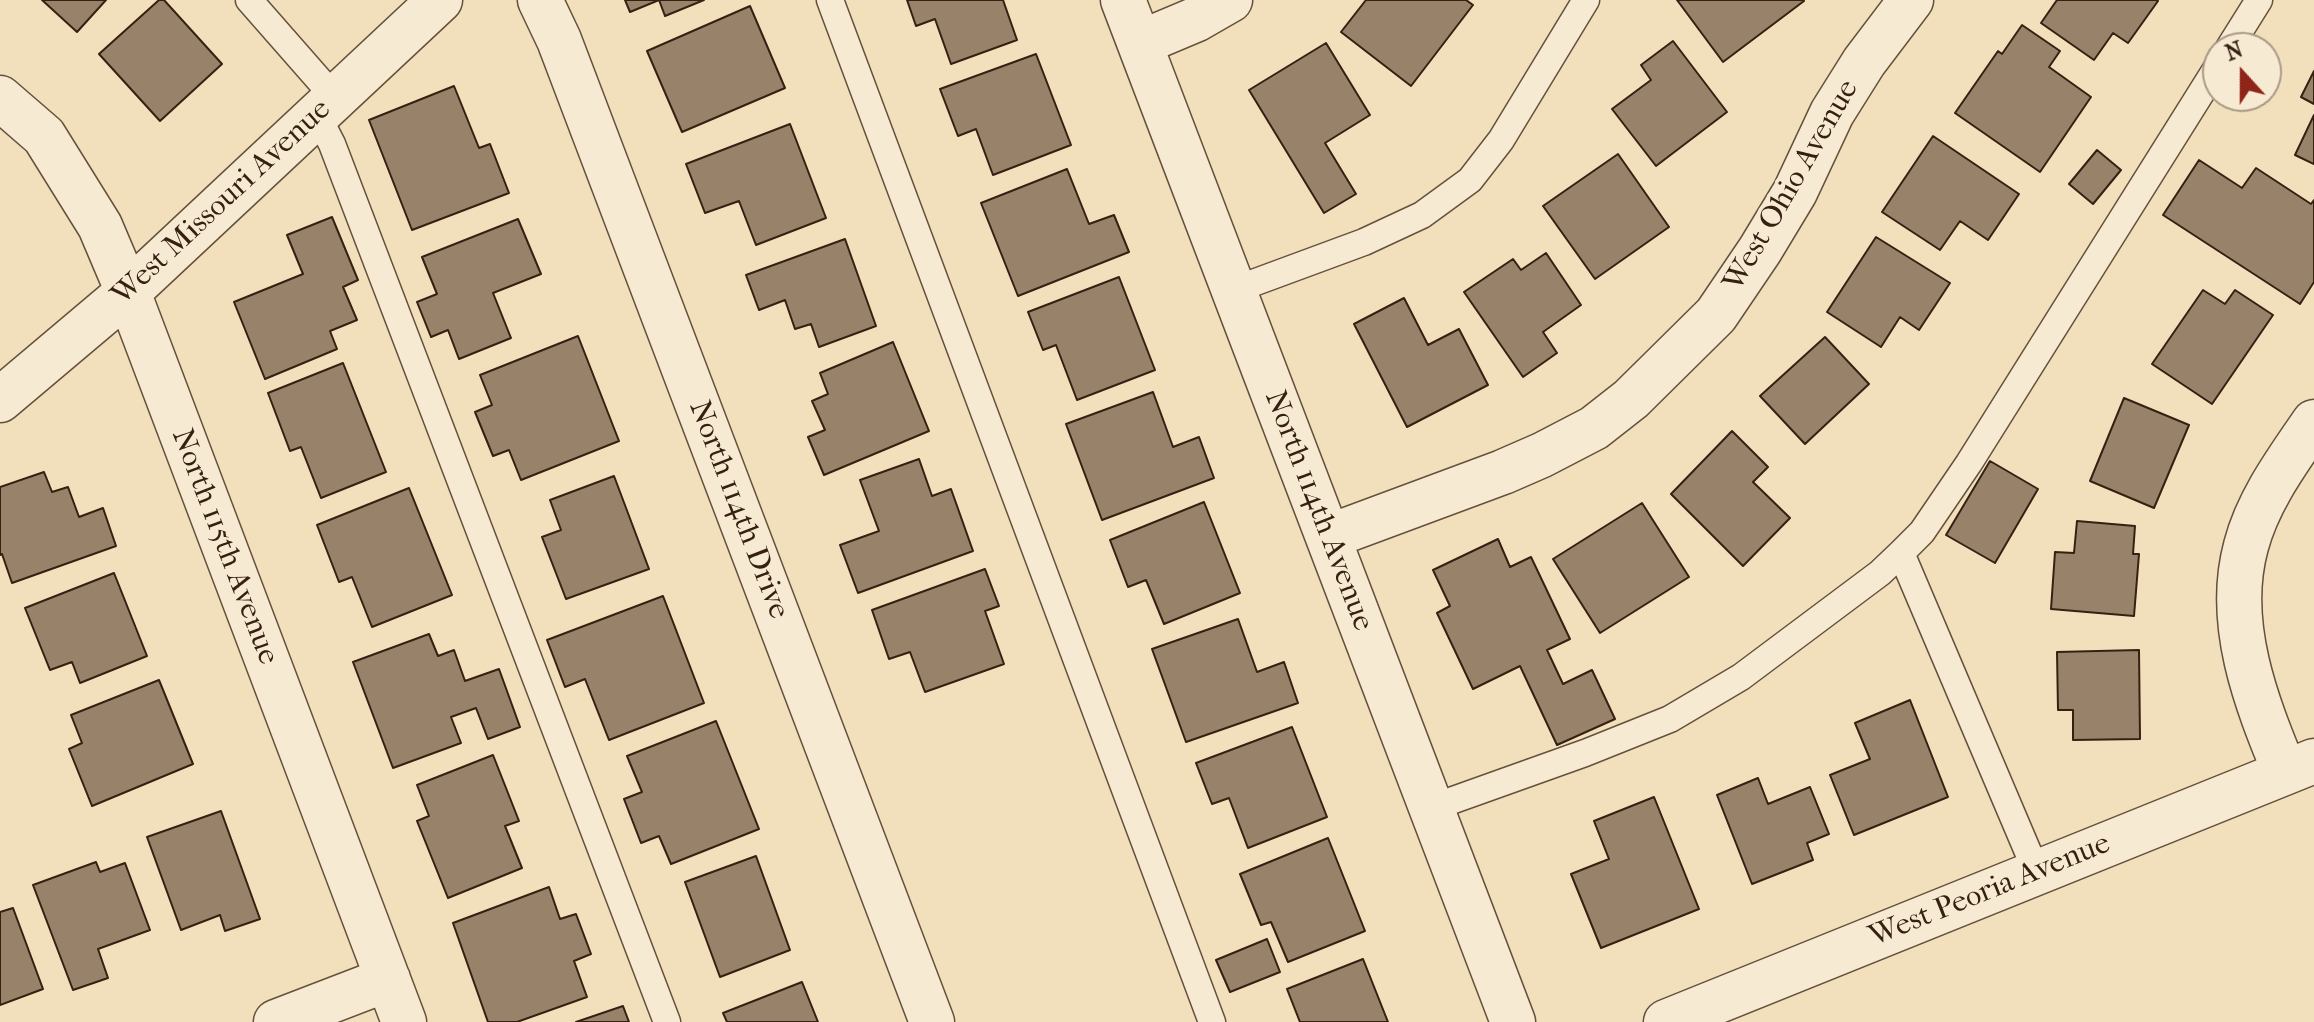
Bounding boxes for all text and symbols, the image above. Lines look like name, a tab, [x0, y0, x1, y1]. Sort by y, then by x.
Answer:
north arrow	[2202, 32, 2282, 112]
text: N	[2222, 36, 2247, 67]
street label: West Ohio Avenue	[1717, 74, 1867, 298]
street label: West Missouri Avenue	[105, 92, 339, 314]
street label: North 114th Avenue	[1256, 386, 1380, 636]
street label: North 114th Drive	[680, 396, 796, 624]
street label: North 115th Avenue	[163, 424, 285, 670]
street label: West Peoria Avenue	[1864, 826, 2116, 956]

